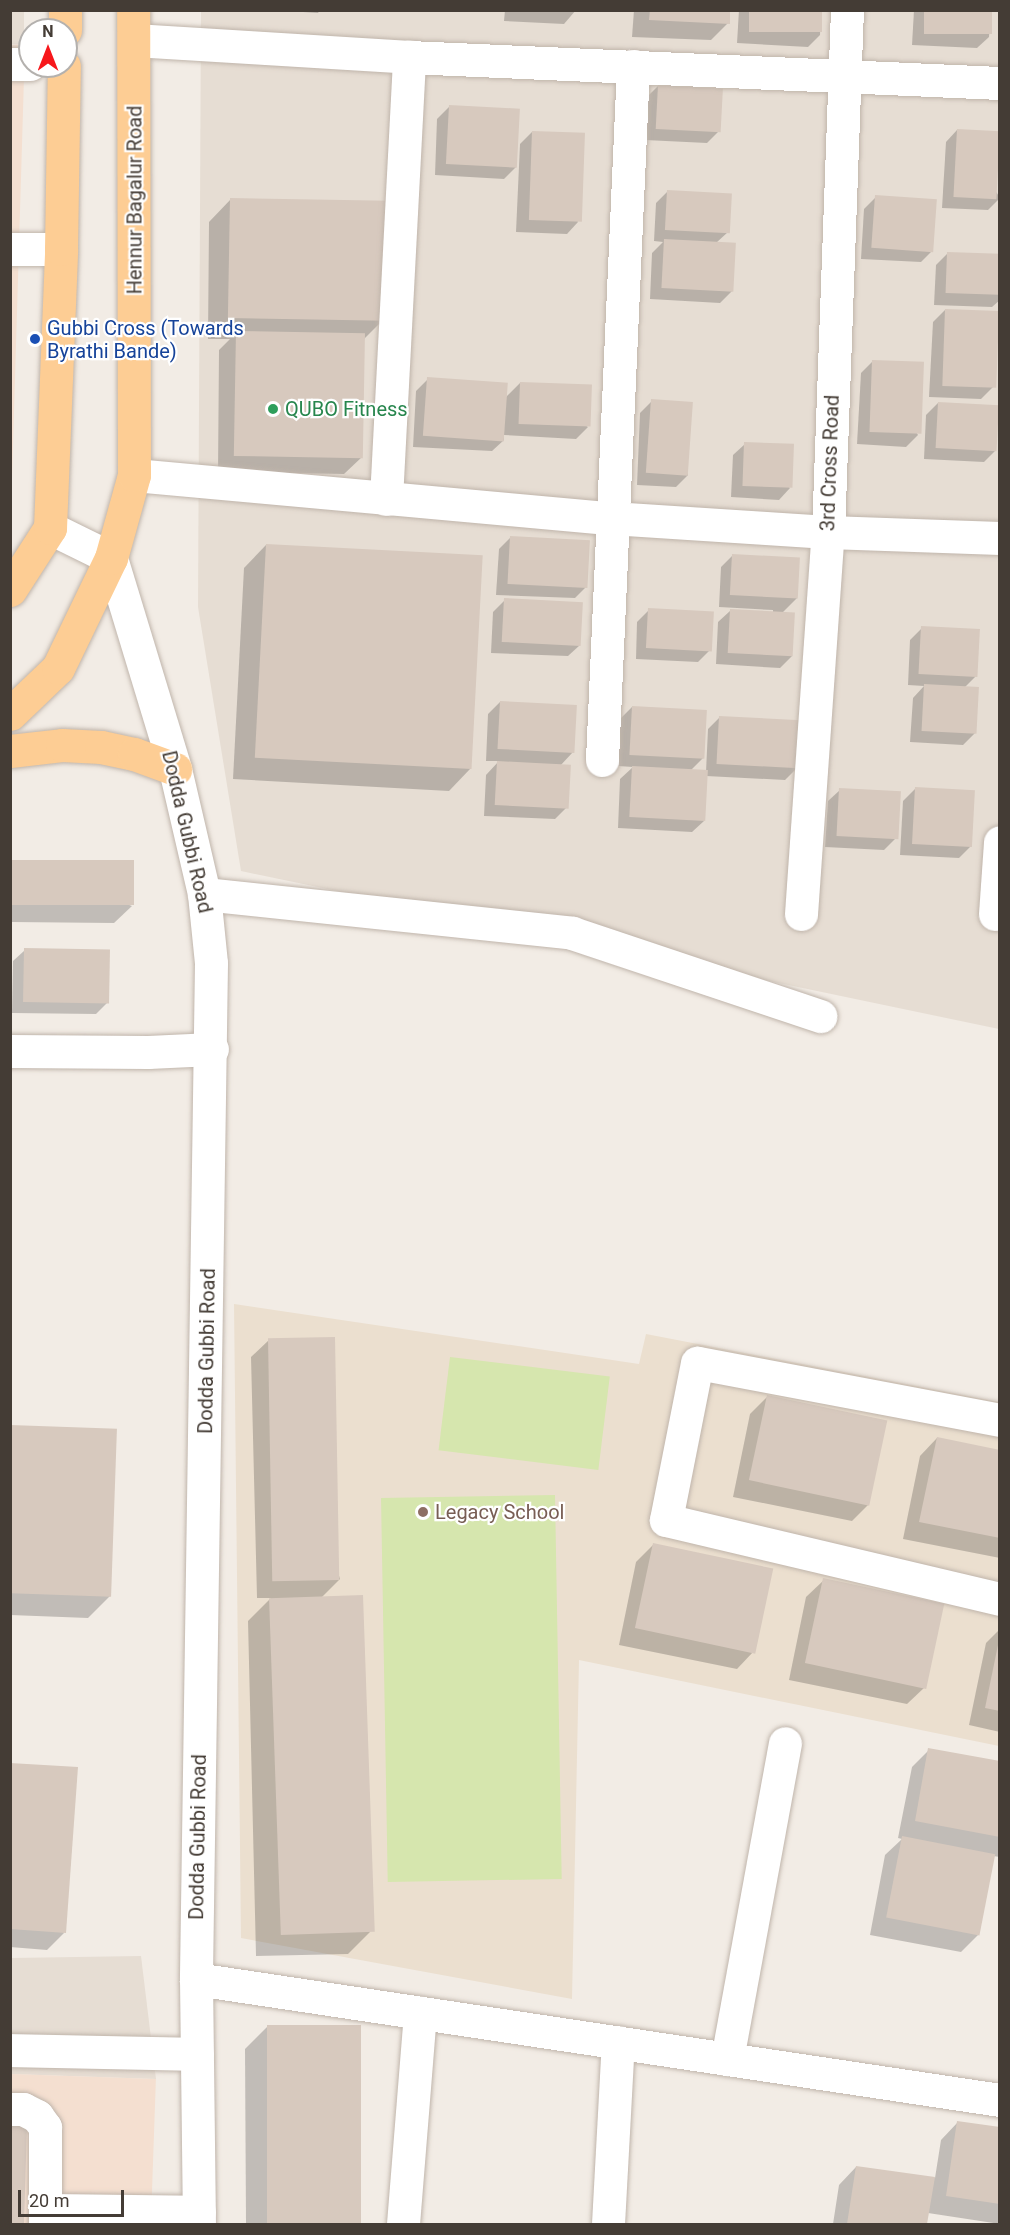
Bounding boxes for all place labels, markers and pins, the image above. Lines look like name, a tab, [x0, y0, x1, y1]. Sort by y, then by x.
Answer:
place label: Gubbi Cross (Towards Byrathi Bande)	[47, 316, 244, 363]
marker: Gubbi Cross (Towards Byrathi Bande)	[28, 332, 42, 346]
place label: QUBO Fitness	[285, 397, 408, 421]
marker: QUBO Fitness	[266, 402, 280, 416]
place label: Legacy School	[435, 1500, 564, 1524]
marker: Legacy School	[416, 1505, 430, 1519]

